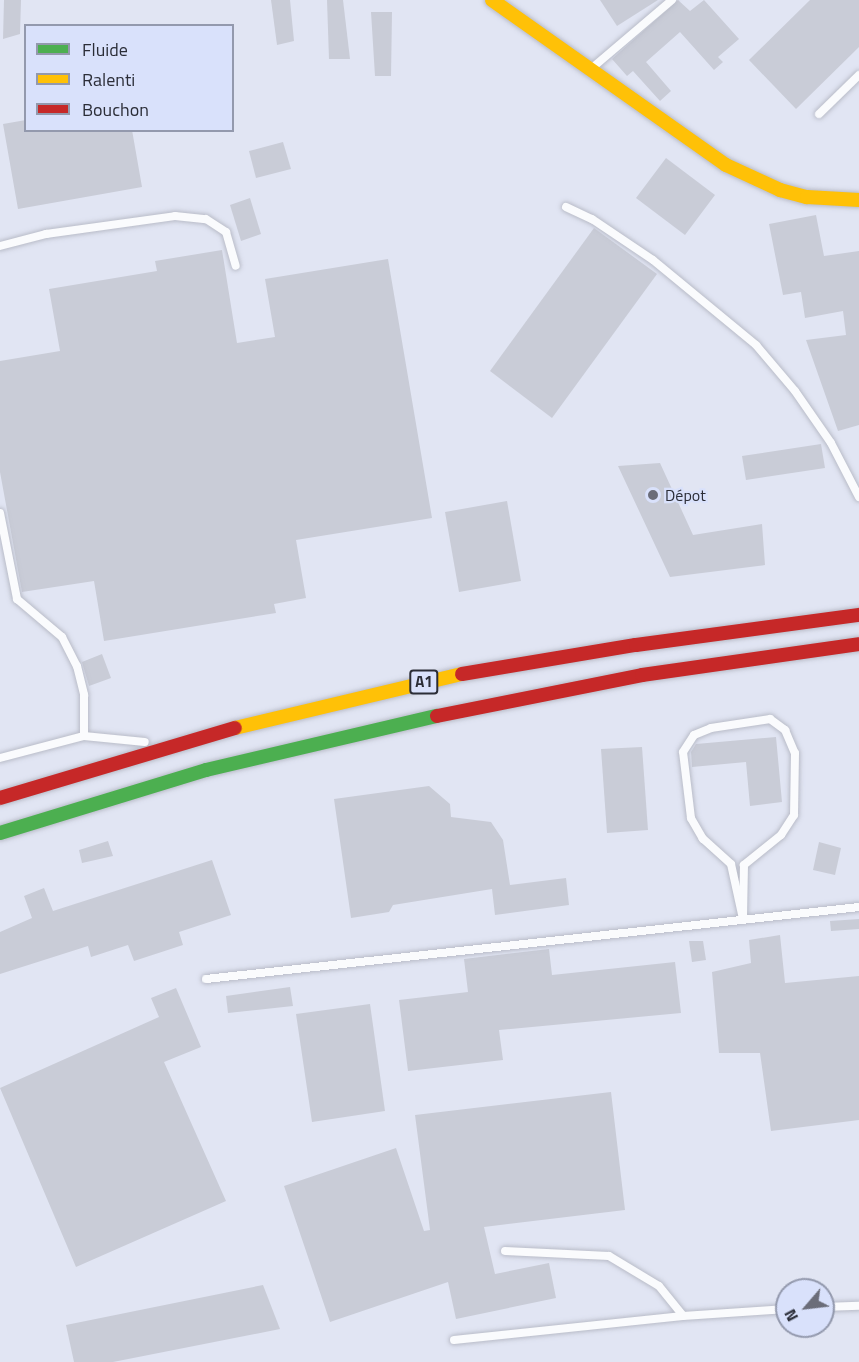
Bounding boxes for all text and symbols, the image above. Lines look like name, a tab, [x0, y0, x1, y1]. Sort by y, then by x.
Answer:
legend	[24, 24, 234, 132]
text: Fluide	[82, 36, 128, 63]
text: Ralenti	[82, 66, 135, 93]
text: Bouchon	[82, 96, 149, 123]
place label: Dépot	[665, 485, 706, 505]
marker: Dépot	[646, 488, 660, 502]
road number: A1	[409, 670, 439, 694]
north arrow	[775, 1278, 835, 1338]
text: N	[778, 1305, 804, 1326]

